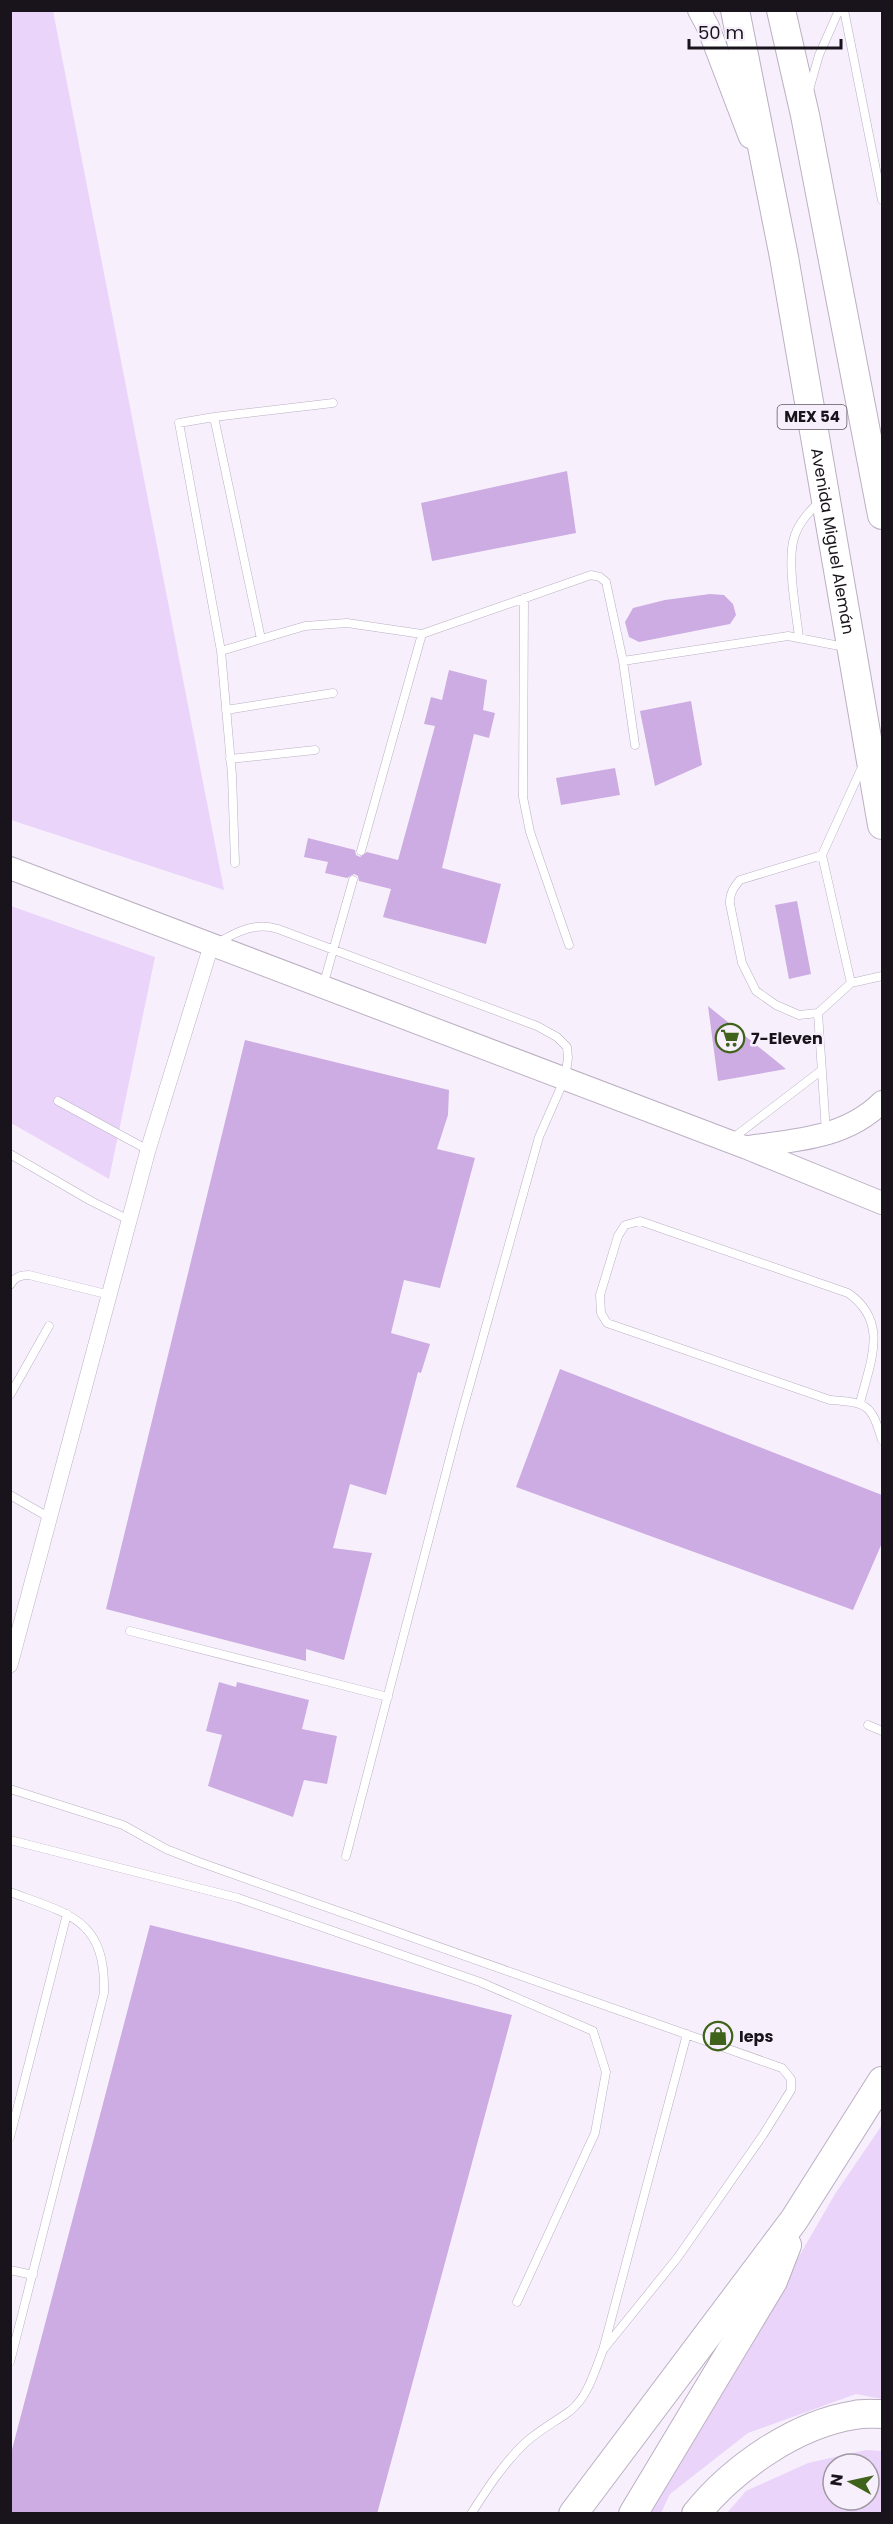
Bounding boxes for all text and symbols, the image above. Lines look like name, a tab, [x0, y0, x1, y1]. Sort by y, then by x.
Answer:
scale bar	[689, 12, 840, 50]
text: 50 m	[698, 20, 744, 45]
road number: MEX 54	[778, 405, 846, 429]
street label: Avenida Miguel Alemán	[805, 446, 860, 636]
supermarket icon: 7-Eleven	[714, 1022, 746, 1054]
place label: 7-Eleven	[751, 1027, 823, 1050]
shop icon: Ieps	[702, 2020, 734, 2052]
place label: Ieps	[739, 2025, 773, 2048]
north arrow	[821, 2452, 881, 2512]
text: N	[824, 2472, 849, 2488]

